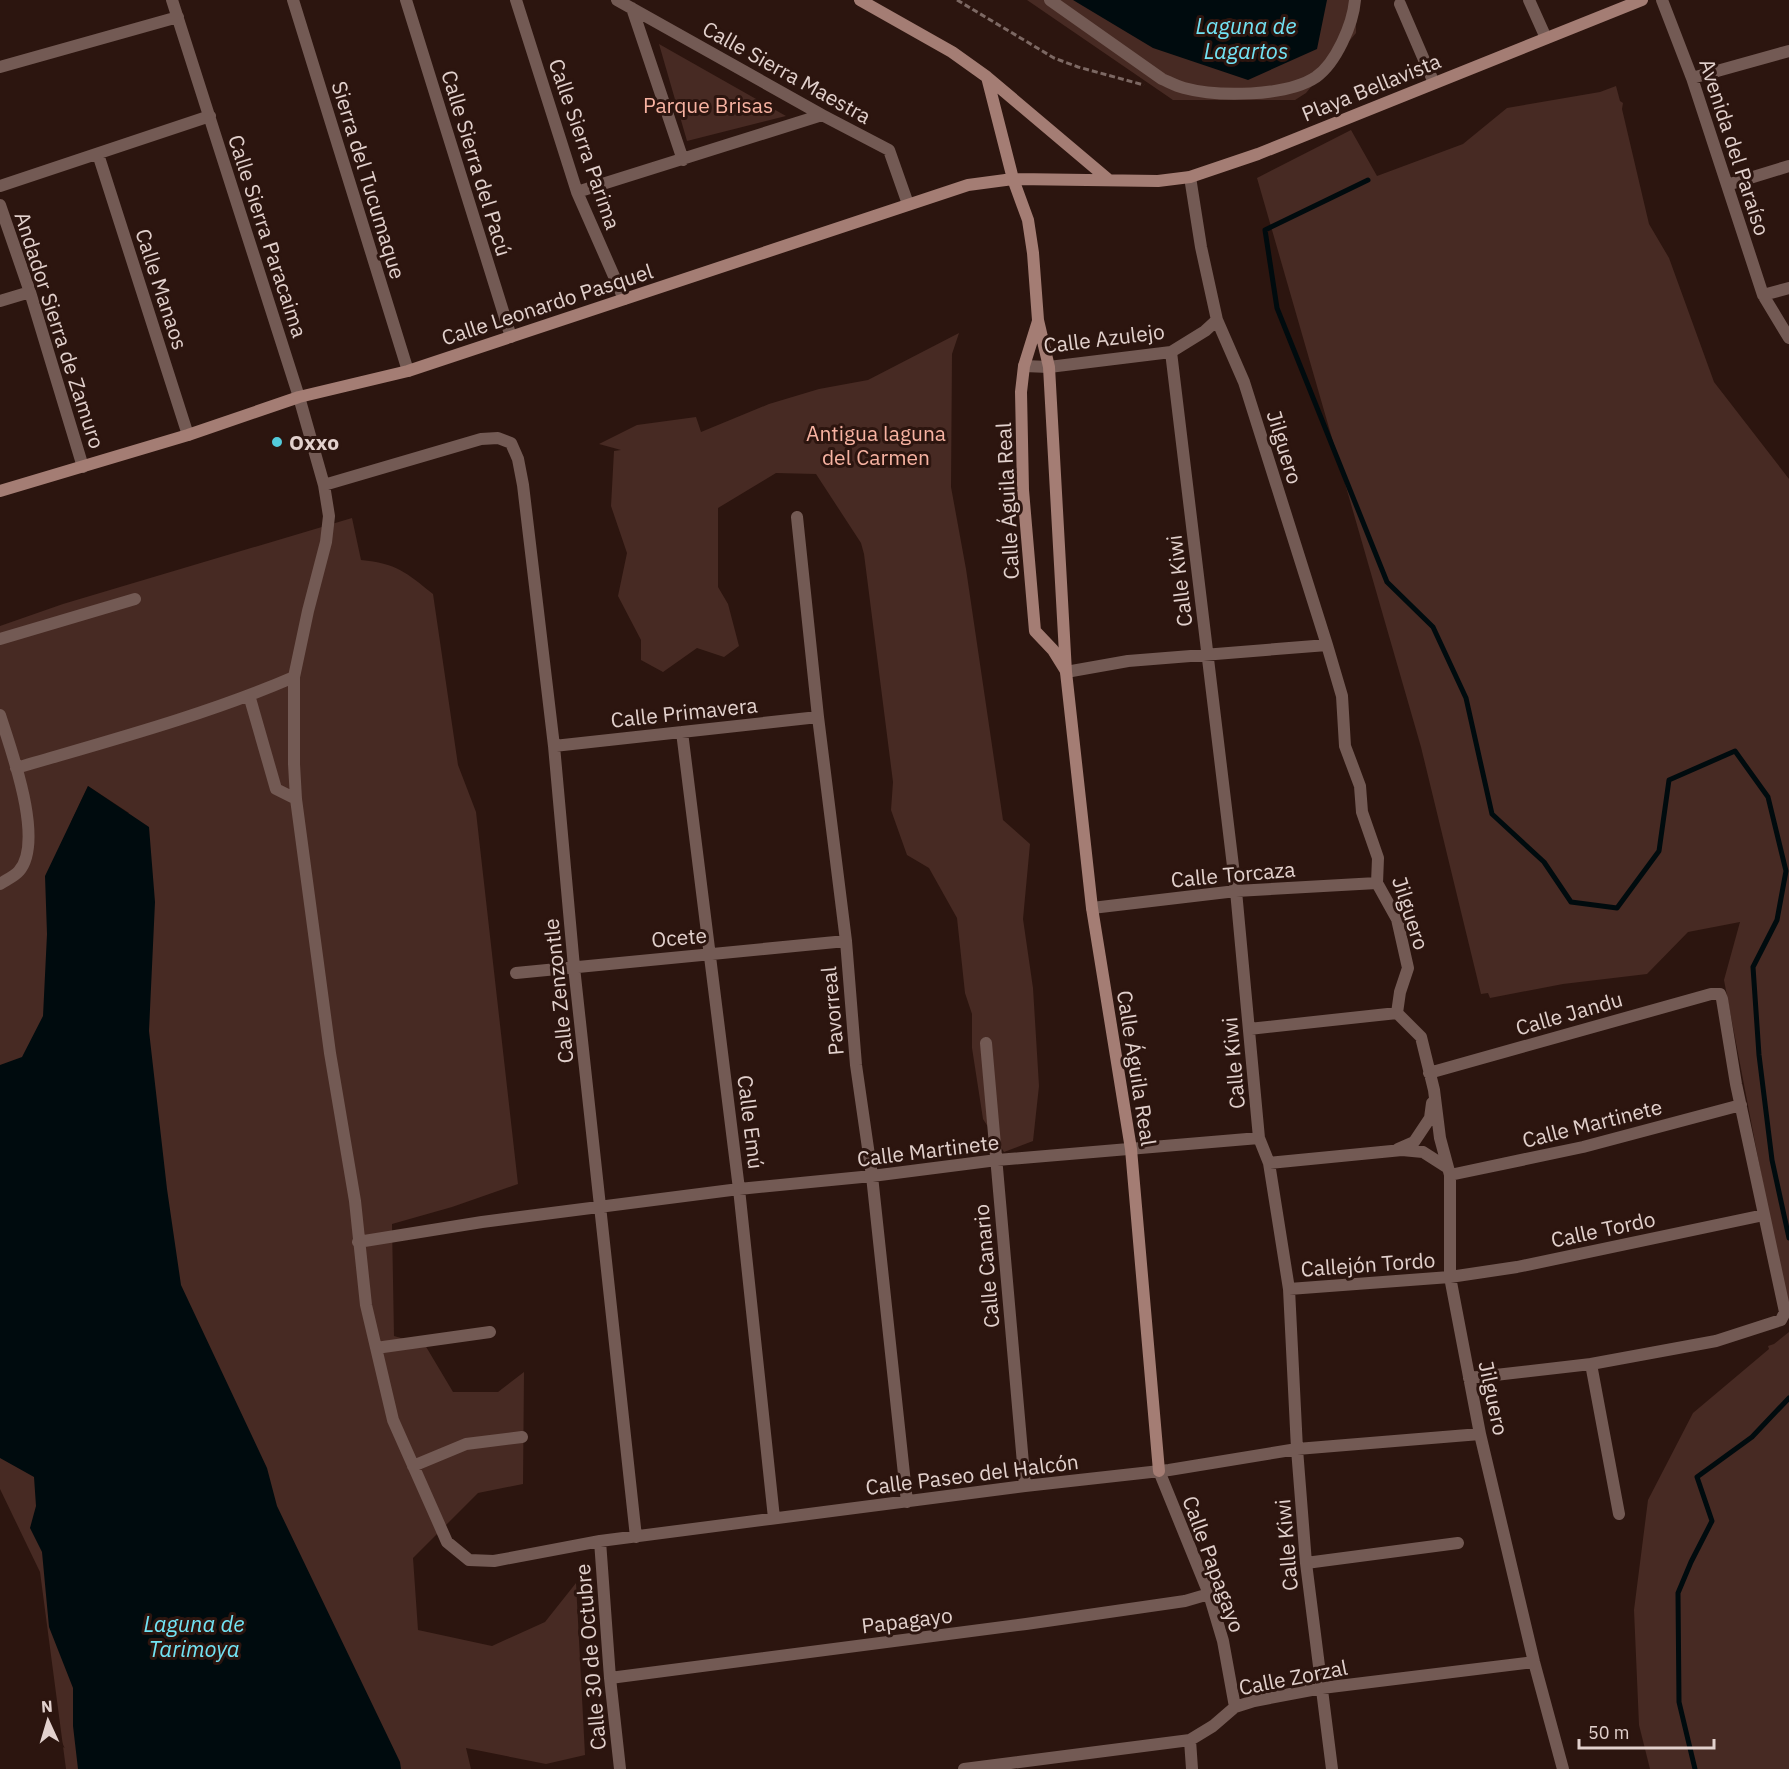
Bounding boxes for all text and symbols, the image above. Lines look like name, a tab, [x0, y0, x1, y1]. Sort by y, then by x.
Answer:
water label: Laguna de Lagartos	[1195, 11, 1297, 65]
street label: Calle Sierra Maestra	[698, 14, 876, 130]
street label: Playa Bellavista	[1297, 46, 1445, 128]
street label: Calle Sierra Parima	[543, 55, 627, 233]
street label: Avenida del Paraíso	[1693, 55, 1777, 239]
street label: Calle Sierra del Pacú	[435, 67, 519, 259]
street label: Sierra del Tucumaque	[326, 78, 412, 282]
park label: Parque Brisas	[643, 91, 773, 119]
street label: Calle Sierra Paracaima	[222, 131, 314, 341]
street label: Andador Sierra de Zamuro	[8, 208, 112, 452]
street label: Calle Manaos	[129, 225, 195, 353]
street label: Calle Leonardo Pasquel	[438, 257, 656, 351]
street label: Calle Azulejo	[1042, 317, 1166, 359]
street label: Jilguero	[1261, 407, 1309, 487]
park label: Antigua laguna del Carmen	[806, 419, 946, 471]
street label: Calle Águila Real	[989, 422, 1025, 580]
place label: Oxxo	[289, 428, 339, 456]
marker: Oxxo	[270, 435, 284, 449]
street label: Calle Kiwi	[1159, 534, 1199, 628]
street label: Calle Primavera	[609, 690, 759, 734]
street label: Calle Torcaza	[1170, 855, 1296, 893]
street label: Jilguero	[1386, 873, 1436, 953]
street label: Calle Zenzontle	[536, 917, 580, 1065]
street label: Ocete	[650, 921, 708, 953]
street label: Pavorreal	[814, 965, 850, 1057]
street label: Calle Jandu	[1512, 984, 1626, 1042]
street label: Calle Águila Real	[1111, 988, 1163, 1148]
street label: Calle Kiwi	[1215, 1016, 1251, 1110]
street label: Calle Emú	[731, 1073, 771, 1171]
street label: Calle Martinete	[1519, 1092, 1665, 1154]
street label: Calle Martinete	[855, 1127, 1001, 1173]
street label: Calle Canario	[967, 1203, 1005, 1329]
street label: Calle Tordo	[1548, 1204, 1658, 1254]
street label: Callejón Tordo	[1300, 1245, 1436, 1283]
street label: Jilguero	[1472, 1358, 1516, 1438]
street label: Calle Paseo del Halcón	[864, 1447, 1080, 1501]
street label: Calle Papagayo	[1176, 1492, 1252, 1636]
street label: Calle Kiwi	[1268, 1498, 1304, 1592]
street label: Calle 30 de Octubre	[568, 1563, 612, 1751]
street label: Papagayo	[860, 1601, 954, 1639]
water label: Laguna de Tarimoya	[143, 1609, 245, 1663]
street label: Calle Zorzal	[1236, 1653, 1350, 1701]
north arrow	[18, 1691, 78, 1751]
text: N	[40, 1696, 53, 1716]
scale bar	[1579, 1712, 1714, 1750]
text: 50 m	[1588, 1721, 1630, 1744]

